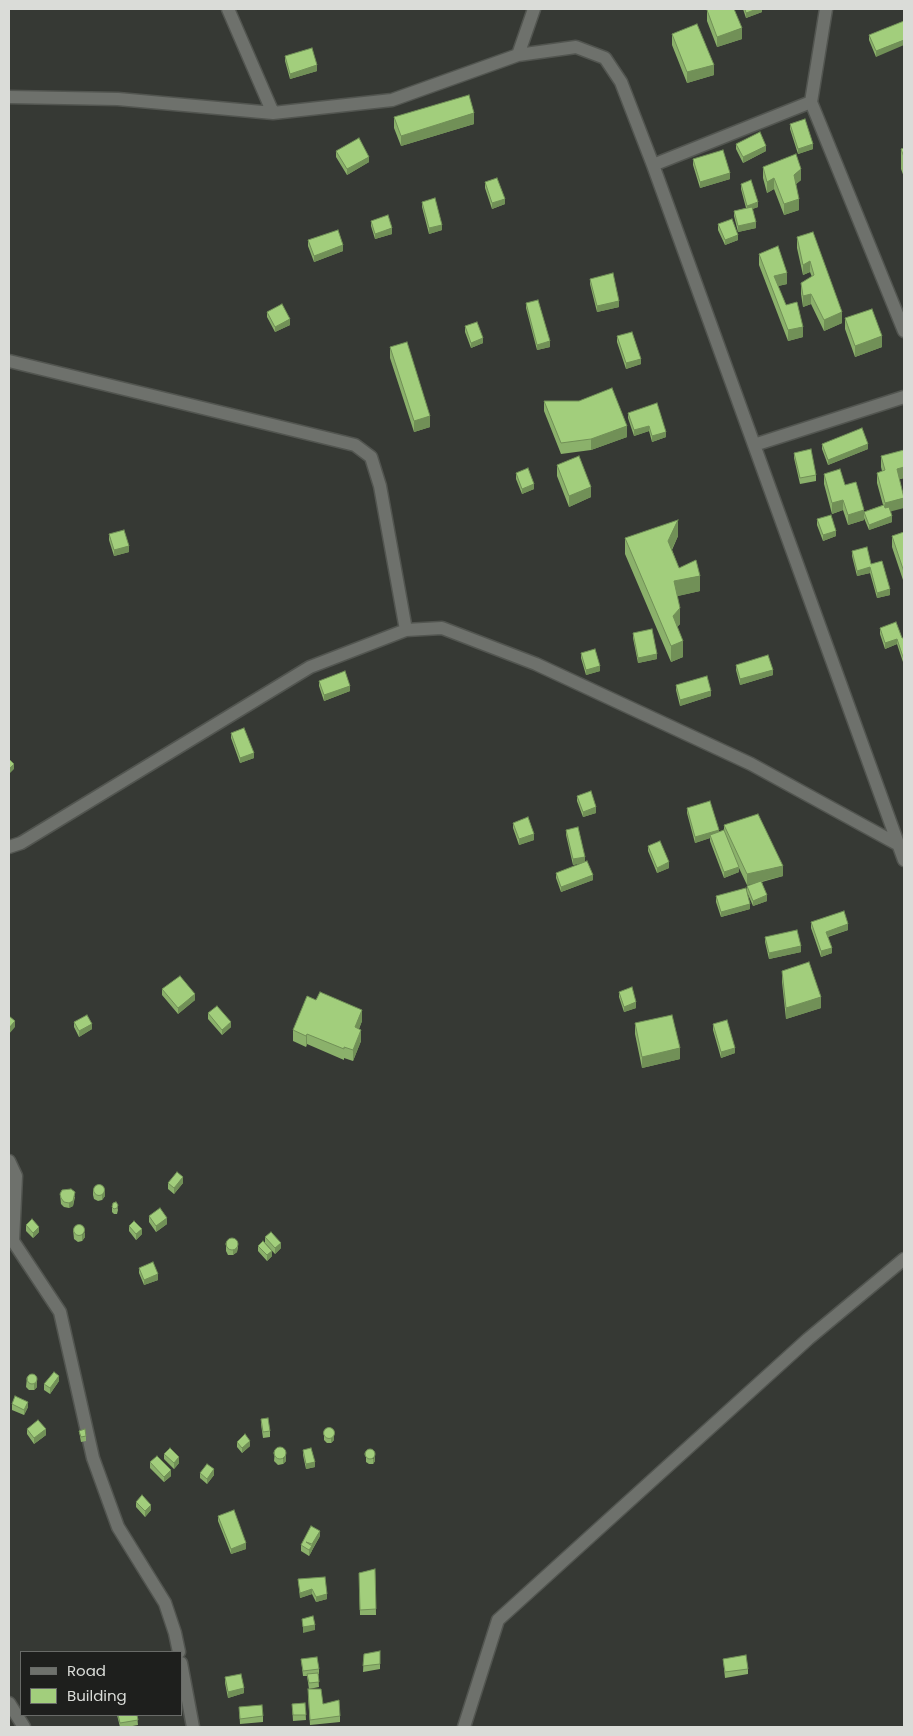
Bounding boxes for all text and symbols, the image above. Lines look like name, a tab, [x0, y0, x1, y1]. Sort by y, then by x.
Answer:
legend	[20, 1651, 182, 1716]
text: Road	[67, 1660, 106, 1681]
text: Building	[67, 1685, 127, 1706]

